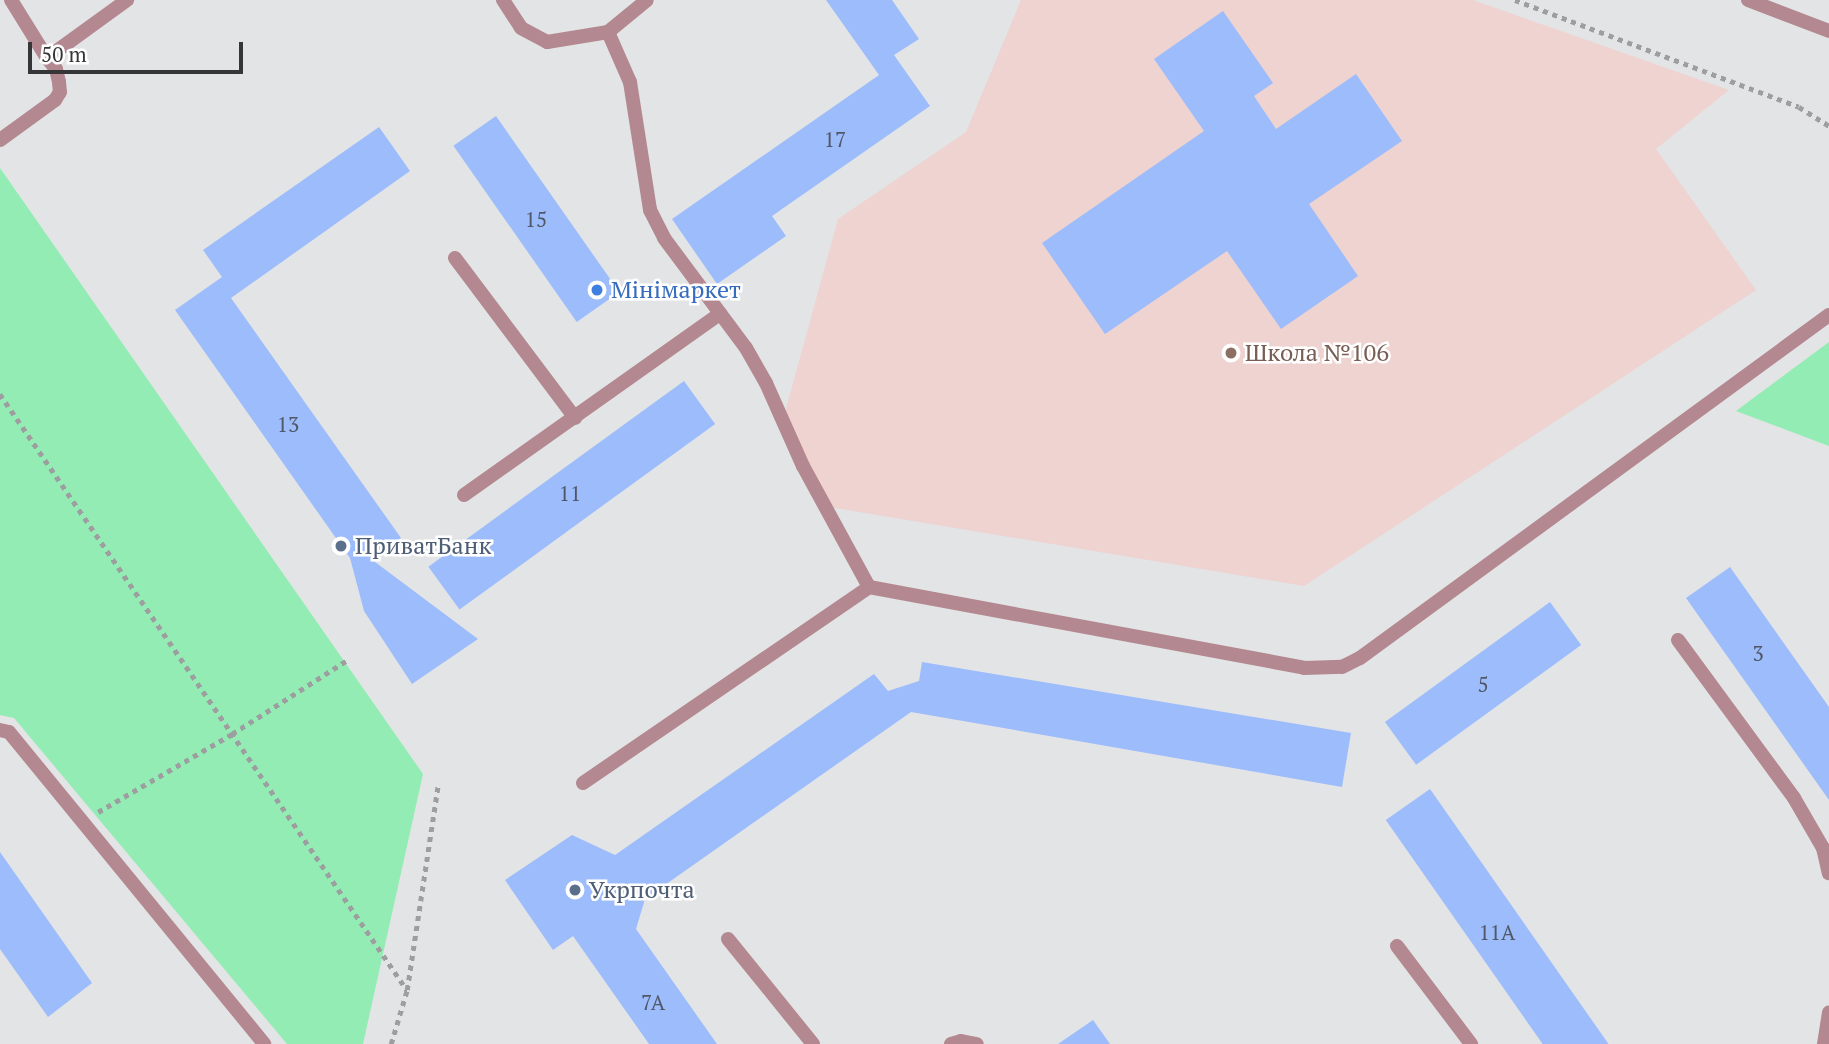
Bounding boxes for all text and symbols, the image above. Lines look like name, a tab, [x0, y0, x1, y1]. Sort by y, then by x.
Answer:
scale bar	[32, 28, 247, 72]
text: 50 m	[41, 40, 87, 68]
house number: 17	[824, 126, 846, 152]
house number: 15	[525, 206, 547, 232]
place label: Мiнiмаркет	[611, 276, 741, 304]
marker: Мiнiмаркет	[589, 282, 605, 298]
place label: Школа №106	[1245, 339, 1389, 367]
marker: Школа №106	[1223, 345, 1239, 361]
house number: 13	[277, 411, 299, 437]
house number: 11	[559, 480, 581, 506]
place label: ПриватБанк	[355, 532, 491, 560]
marker: ПриватБанк	[333, 538, 349, 554]
house number: 3	[1752, 640, 1764, 666]
house number: 5	[1477, 671, 1489, 697]
place label: Укрпочта	[589, 876, 695, 904]
marker: Укрпочта	[567, 882, 583, 898]
house number: 11А	[1479, 919, 1515, 945]
house number: 7А	[641, 989, 665, 1015]

